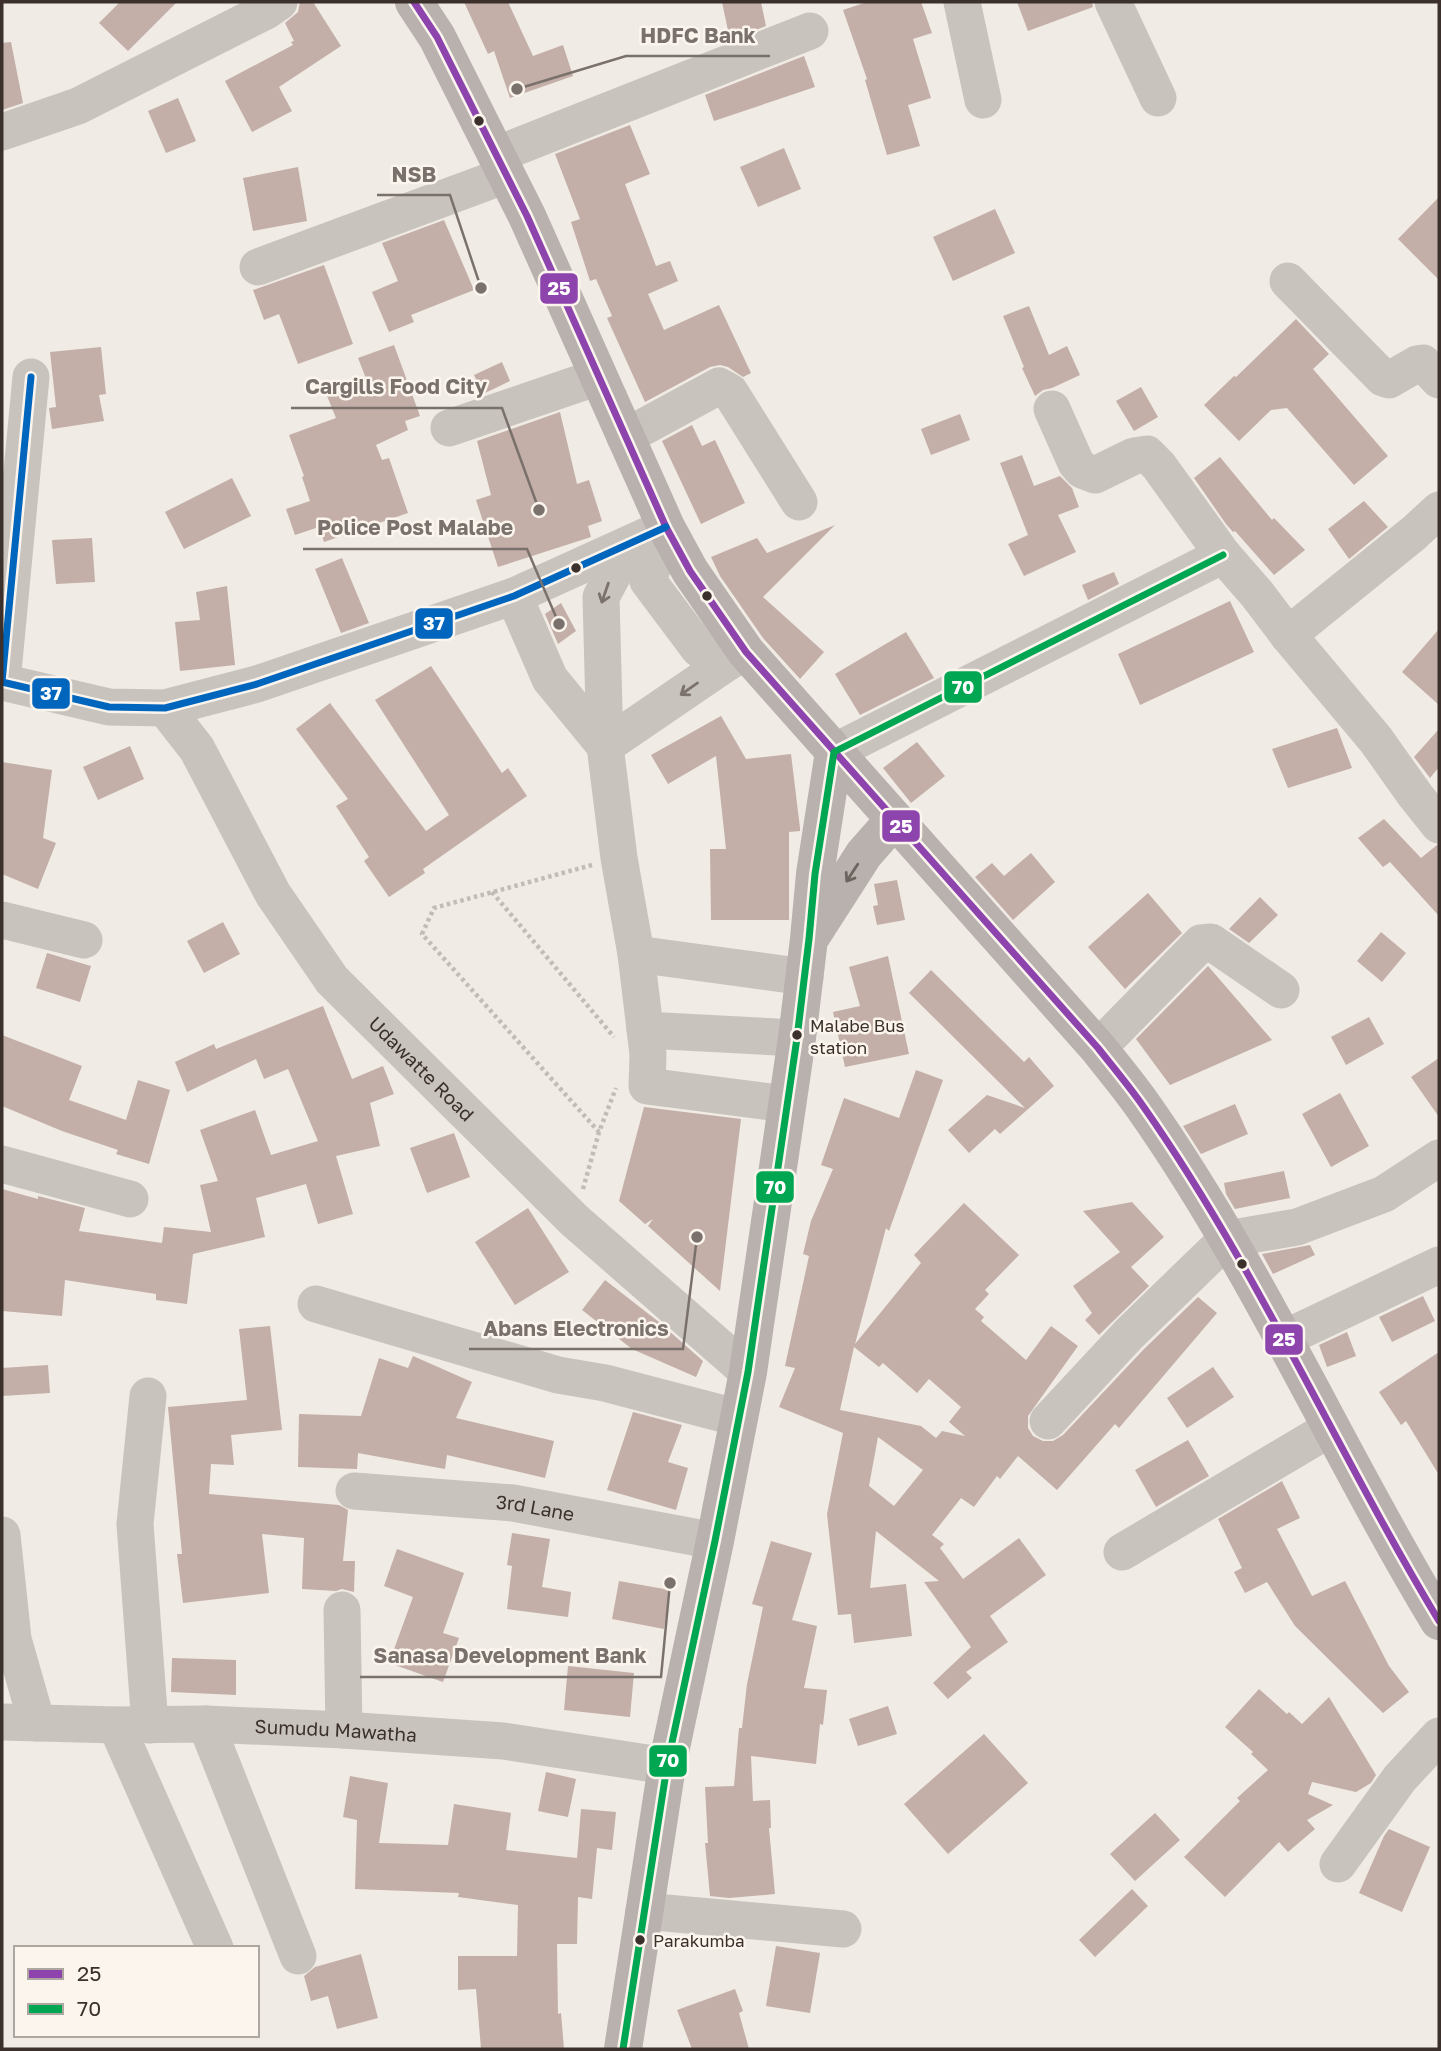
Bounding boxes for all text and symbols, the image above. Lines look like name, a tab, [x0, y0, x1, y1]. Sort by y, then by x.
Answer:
callout: HDFC Bank	[626, 14, 770, 56]
text: HDFC Bank	[640, 22, 756, 48]
unlabelled marker	[472, 114, 486, 128]
callout: NSB	[377, 153, 450, 195]
text: NSB	[392, 161, 437, 187]
line badge: 25	[539, 272, 579, 305]
text: 25	[547, 276, 571, 299]
callout: Cargills Food City	[291, 366, 502, 408]
text: Cargills Food City	[305, 373, 488, 399]
callout: Police Post Malabe	[303, 507, 527, 549]
text: Police Post Malabe	[317, 514, 513, 540]
unlabelled marker	[569, 561, 583, 575]
one-way arrow	[598, 582, 611, 604]
unlabelled marker	[700, 589, 714, 603]
line badge: 37	[414, 607, 454, 640]
text: 37	[423, 611, 445, 634]
line badge: 70	[943, 670, 983, 704]
text: 70	[952, 675, 974, 698]
line badge: 37	[31, 677, 71, 710]
text: 37	[40, 681, 62, 704]
one-way arrow	[679, 682, 699, 696]
line badge: 25	[881, 809, 921, 843]
text: 25	[889, 814, 913, 837]
one-way arrow	[844, 863, 858, 883]
street label: Udawatte Road	[364, 1011, 479, 1125]
place label: Malabe Bus station	[810, 1015, 905, 1058]
marker: Malabe Bus station	[790, 1028, 804, 1042]
line badge: 70	[755, 1170, 795, 1204]
text: 70	[764, 1175, 786, 1198]
unlabelled marker	[1235, 1257, 1249, 1271]
callout: Abans Electronics	[469, 1307, 683, 1349]
text: Abans Electronics	[483, 1315, 669, 1341]
line badge: 25	[1264, 1323, 1304, 1356]
text: 25	[1272, 1327, 1296, 1350]
street label: 3rd Lane	[495, 1490, 576, 1525]
callout: Sanasa Development Bank	[360, 1635, 661, 1677]
text: Sanasa Development Bank	[373, 1642, 647, 1668]
street label: Sumudu Mawatha	[254, 1714, 418, 1746]
line badge: 70	[648, 1744, 688, 1778]
text: 70	[657, 1748, 679, 1771]
place label: Parakumba	[653, 1930, 745, 1951]
marker: Parakumba	[633, 1933, 647, 1947]
legend	[14, 1946, 259, 2037]
text: 25	[77, 1960, 101, 1986]
text: 70	[77, 1995, 101, 2021]

